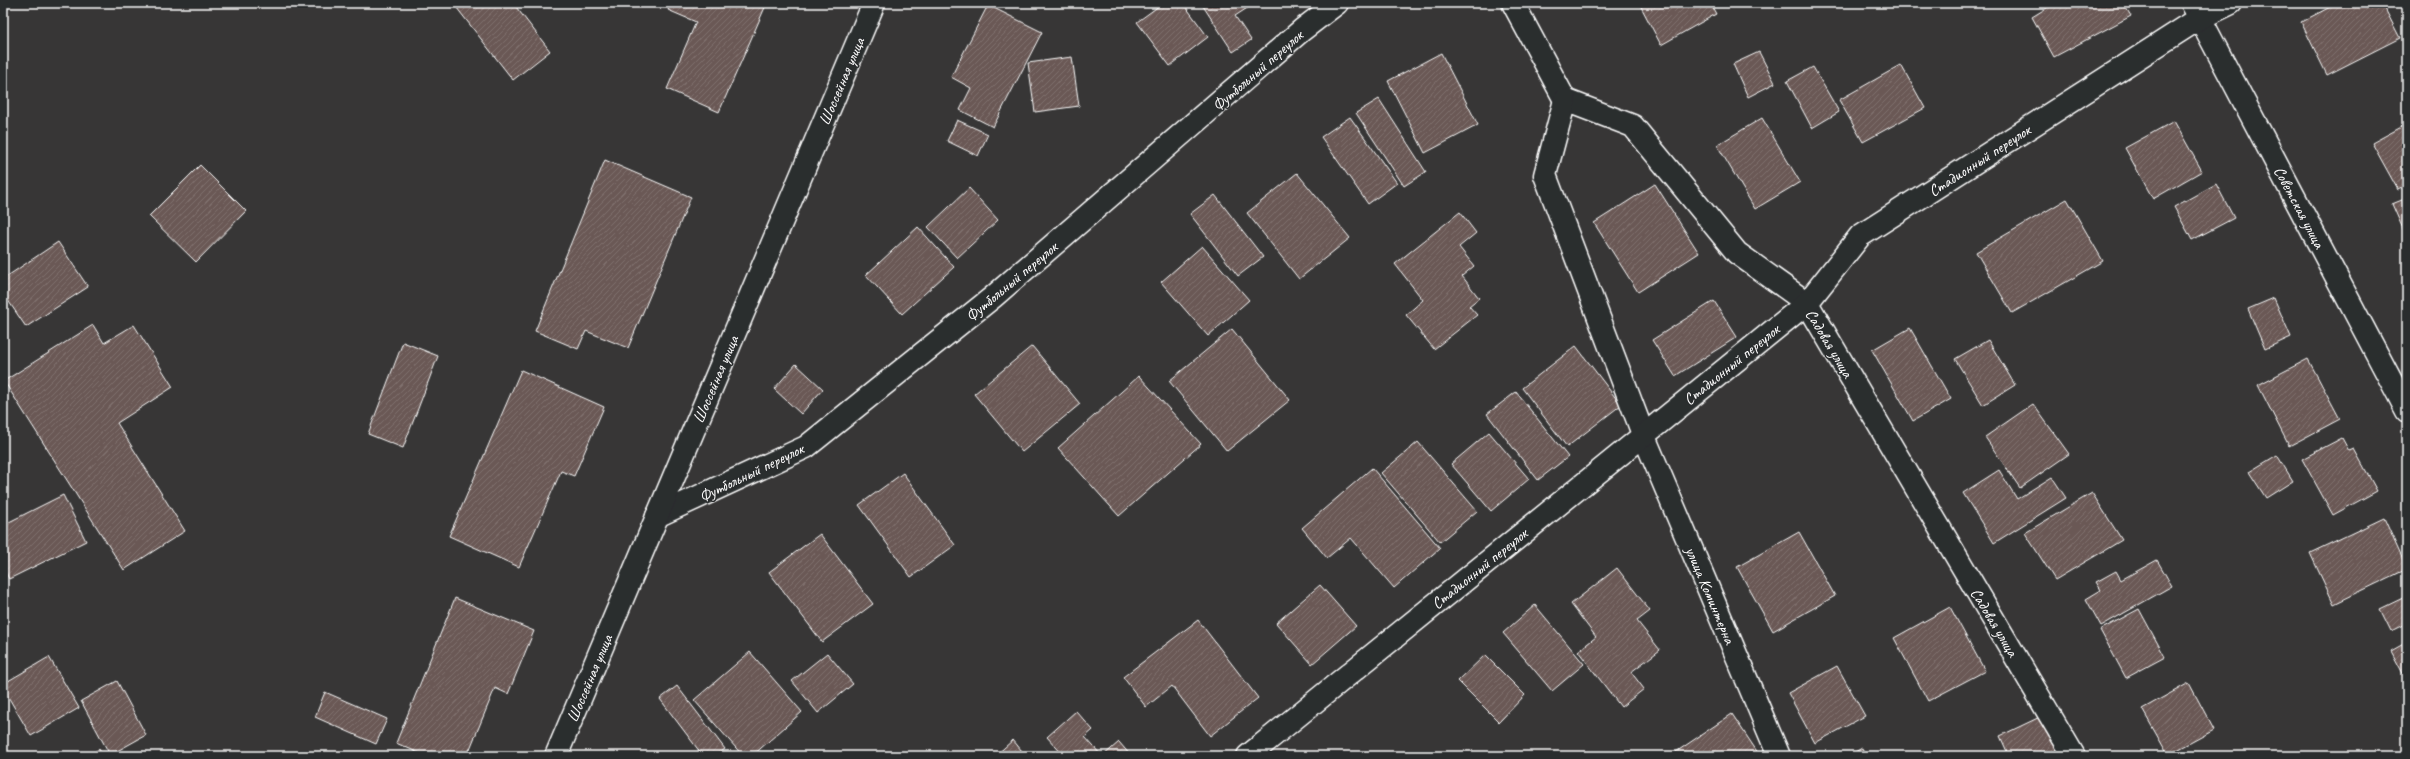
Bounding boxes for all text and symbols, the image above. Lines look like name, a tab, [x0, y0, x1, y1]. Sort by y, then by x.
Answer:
street label: Футбольный переулок	[1208, 24, 1309, 116]
street label: Шоссейная улица	[815, 33, 870, 128]
street label: Стадионный переулок	[1925, 119, 2036, 201]
street label: Советская улица	[2269, 163, 2330, 253]
street label: Футбольный переулок	[962, 236, 1063, 326]
street label: Садовая улица	[1801, 305, 1858, 382]
street label: Стадионный переулок	[1680, 319, 1785, 410]
street label: Шоссейная улица	[689, 331, 744, 426]
street label: Футбольный переулок	[696, 438, 809, 507]
street label: Стадионный переулок	[1428, 523, 1533, 614]
street label: улица Коминтерна	[1680, 543, 1740, 648]
street label: Садовая улица	[1966, 584, 2023, 661]
street label: Шоссейная улица	[563, 630, 618, 725]

